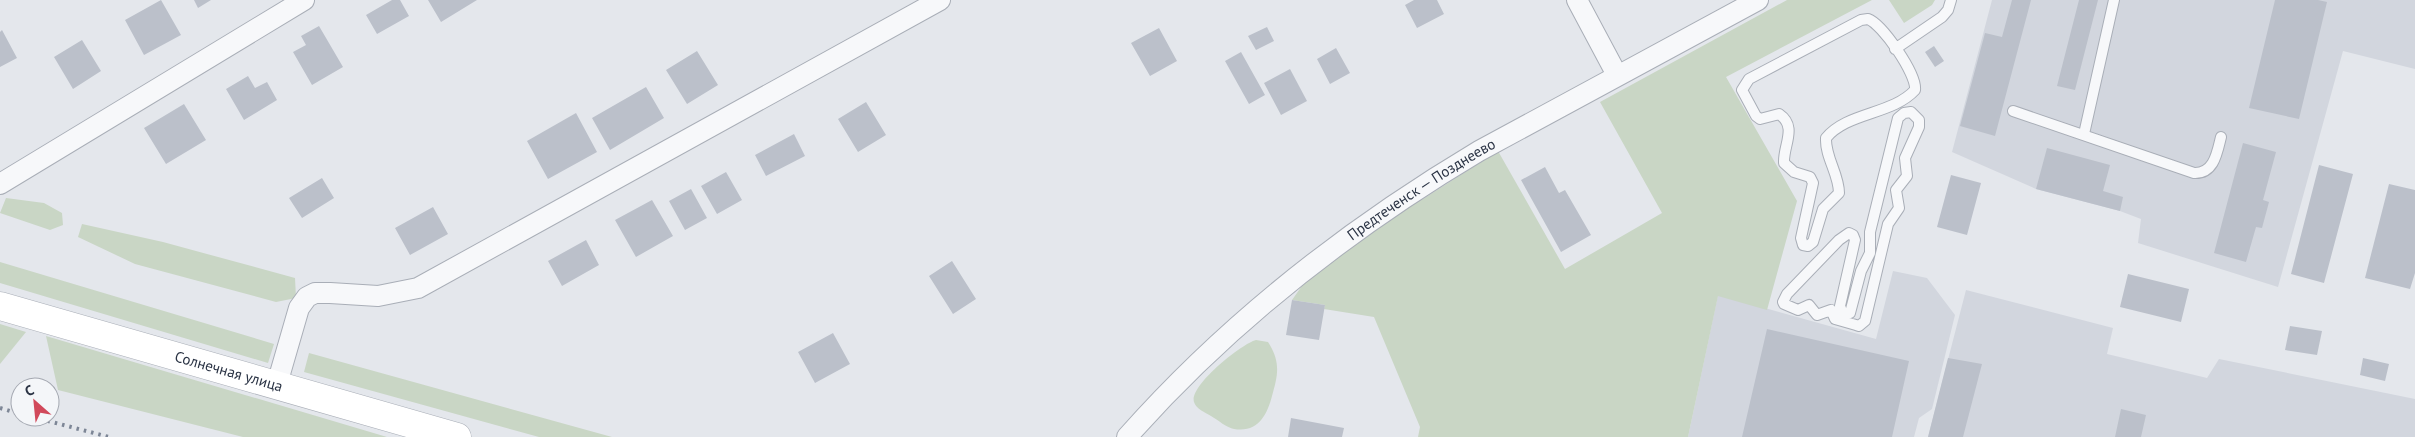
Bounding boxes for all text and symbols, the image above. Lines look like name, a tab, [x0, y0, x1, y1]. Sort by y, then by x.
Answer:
street label: Предтеченск — Позднеево	[1343, 134, 1499, 244]
street label: Солнечная улица	[173, 347, 285, 396]
north arrow	[10, 377, 60, 427]
text: С	[22, 381, 37, 400]

